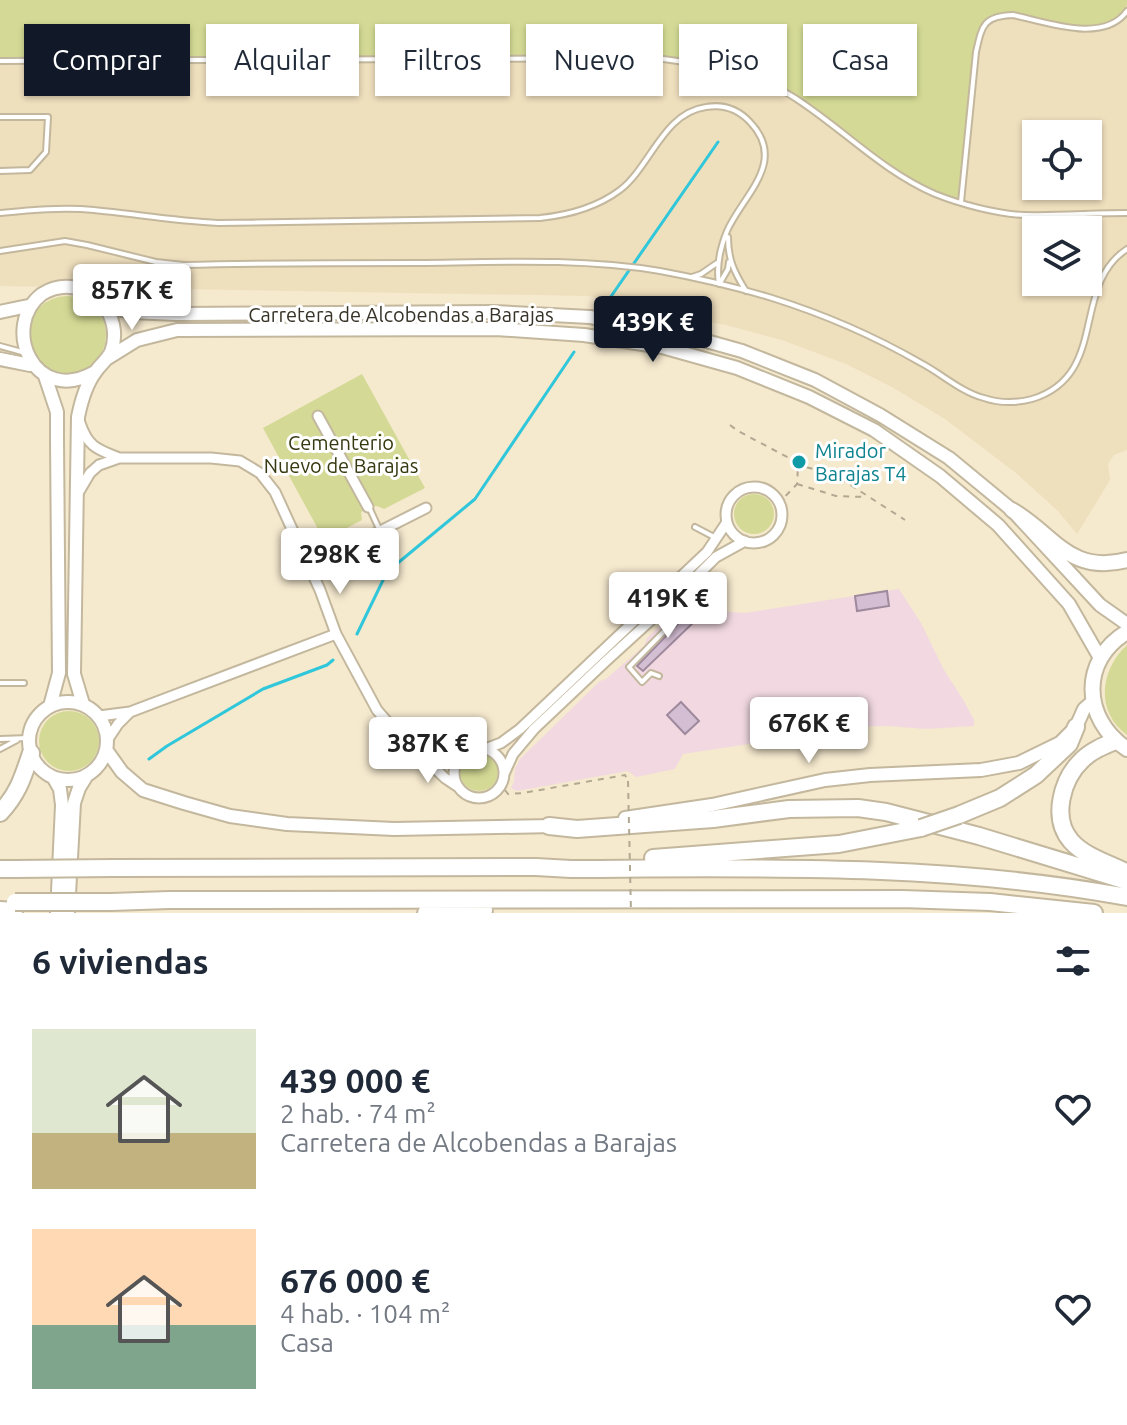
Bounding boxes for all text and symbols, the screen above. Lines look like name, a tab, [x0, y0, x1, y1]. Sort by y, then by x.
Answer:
chip: Comprar	[24, 24, 190, 96]
chip: Alquilar	[206, 24, 359, 96]
chip: Filtros	[375, 24, 510, 96]
chip: Nuevo	[526, 24, 663, 96]
chip: Piso	[679, 24, 787, 96]
chip: Casa	[803, 24, 917, 96]
map controls	[1022, 120, 1102, 296]
button: locate	[1022, 120, 1102, 200]
button: layers	[1022, 216, 1102, 296]
pin: 857K €	[67, 264, 197, 332]
text: 857K €	[91, 275, 173, 304]
pin: 439K €	[588, 296, 718, 364]
street label: Carretera de Alcobendas a Barajas	[248, 303, 554, 326]
text: 439K €	[612, 307, 694, 336]
park label: Cementerio Nuevo de Barajas	[264, 431, 418, 477]
place label: Mirador Barajas T4	[815, 439, 907, 485]
marker: Mirador Barajas T4	[790, 453, 808, 471]
pin: 298K €	[275, 528, 405, 596]
text: 298K €	[299, 539, 381, 568]
pin: 419K €	[603, 572, 733, 640]
text: 419K €	[627, 583, 709, 612]
pin: 676K €	[744, 697, 874, 765]
text: 676K €	[768, 708, 850, 737]
pin: 387K €	[363, 717, 493, 785]
text: 387K €	[387, 728, 469, 757]
icon: filters	[1051, 939, 1095, 983]
text: 6 viviendas	[32, 942, 208, 980]
icon: home	[96, 1061, 192, 1157]
text: 439 000 €	[280, 1061, 430, 1099]
icon: heart	[1051, 1087, 1095, 1131]
text: 2 hab. · 74 m²	[280, 1099, 436, 1128]
text: Carretera de Alcobendas a Barajas	[280, 1128, 677, 1157]
icon: home	[96, 1261, 192, 1357]
text: 676 000 €	[280, 1261, 430, 1299]
icon: heart	[1051, 1287, 1095, 1331]
text: 4 hab. · 104 m²	[280, 1299, 450, 1328]
text: Casa	[280, 1328, 334, 1357]

